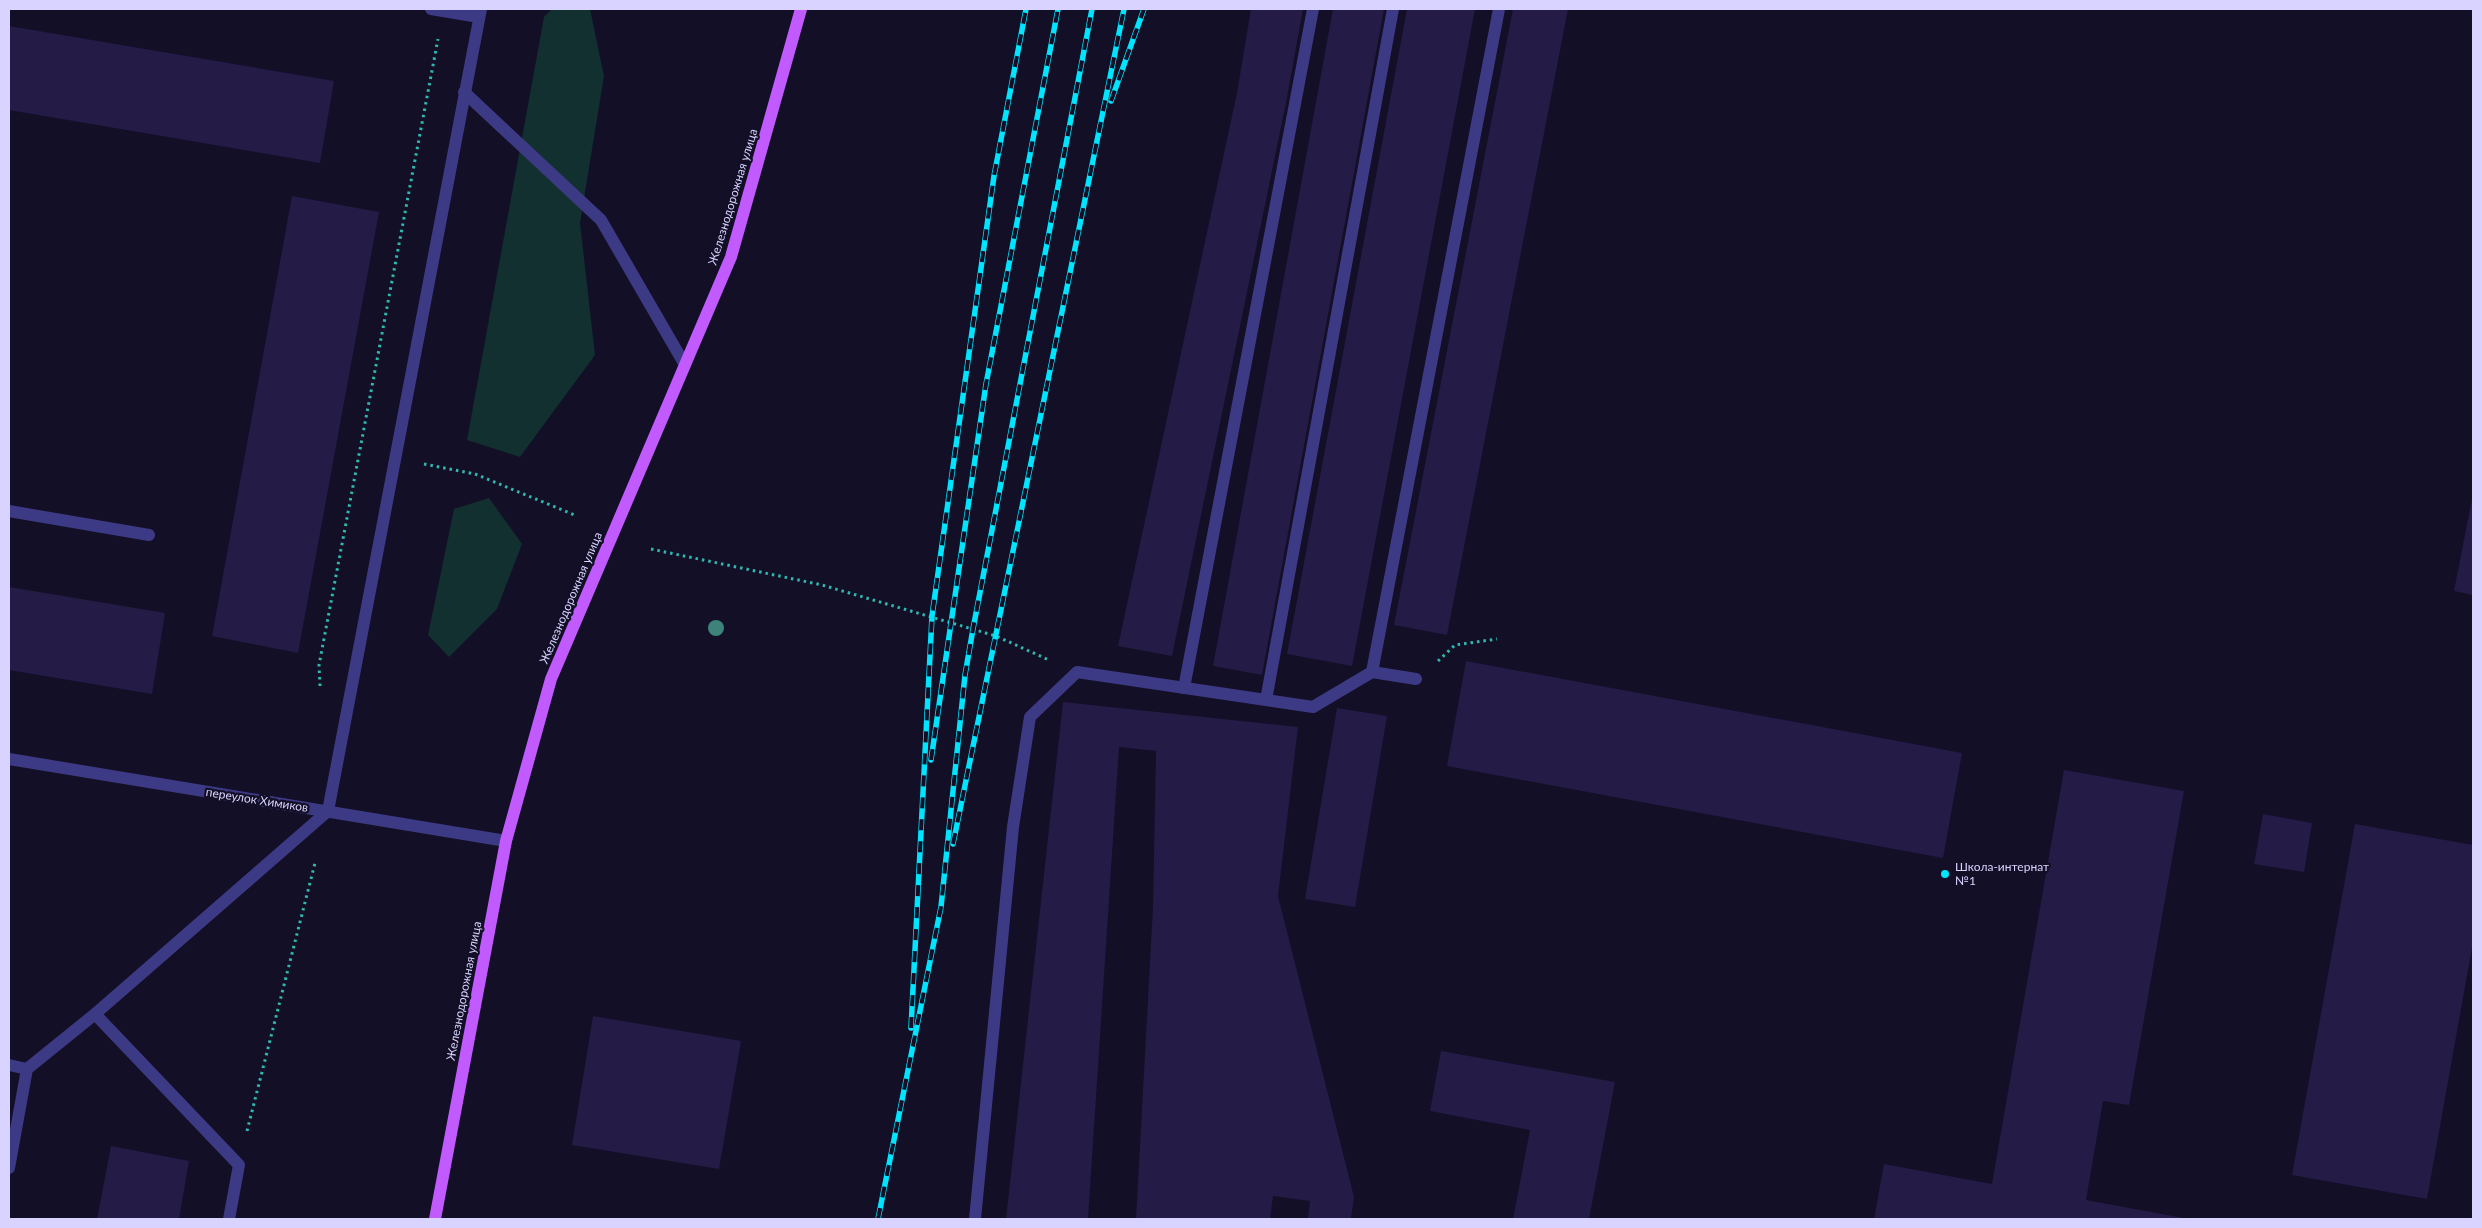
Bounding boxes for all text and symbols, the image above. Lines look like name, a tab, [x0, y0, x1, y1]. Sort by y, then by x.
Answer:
street label: Железнодорожная улица	[705, 127, 760, 267]
street label: Железнодорожная улица	[536, 530, 605, 666]
street label: переулок Химиков	[205, 784, 309, 815]
place label: Школа-интернат №1	[1955, 859, 2049, 888]
marker: Школа-интернат №1	[1939, 868, 1951, 880]
street label: Железнодорожная улица	[443, 920, 484, 1062]

